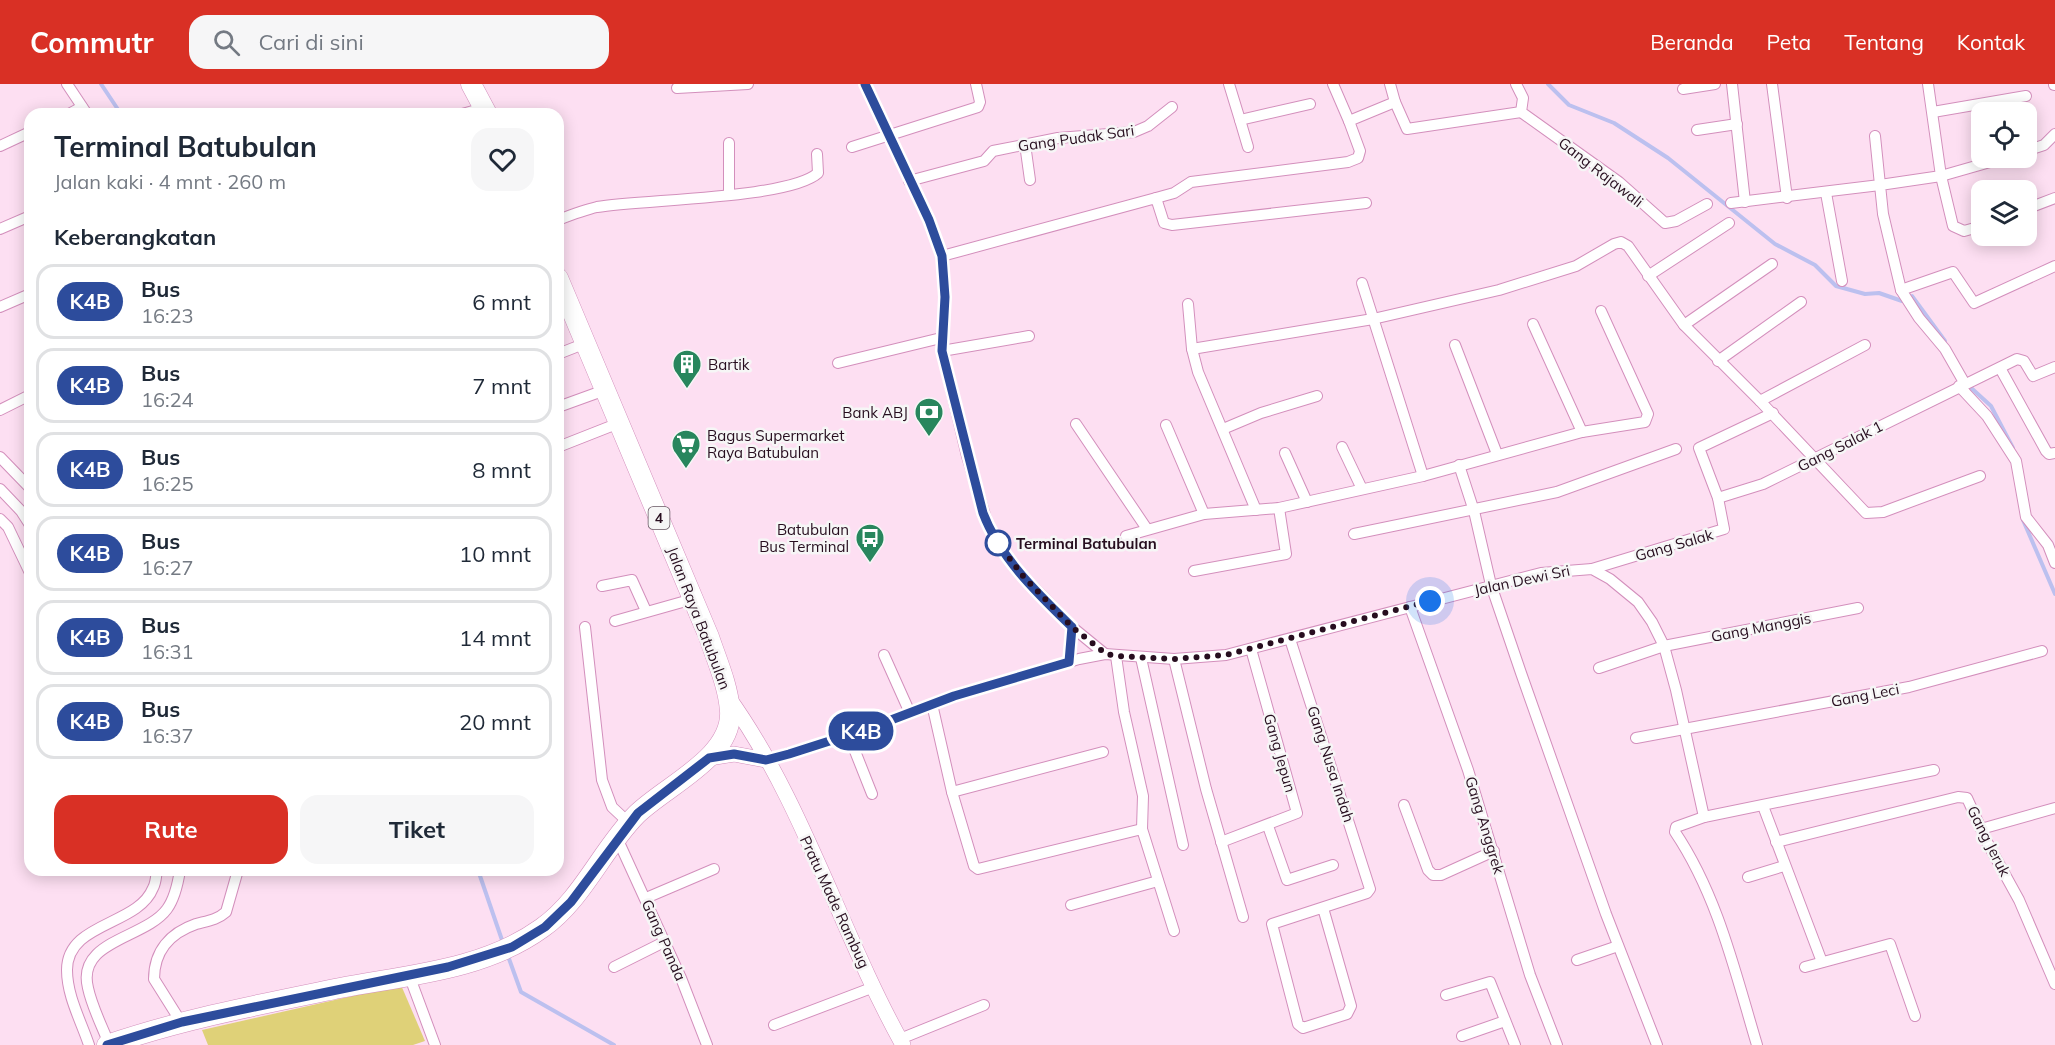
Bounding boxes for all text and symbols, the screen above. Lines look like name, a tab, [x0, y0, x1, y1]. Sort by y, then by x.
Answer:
search box	[189, 15, 609, 69]
text: Commutr	[30, 25, 153, 60]
icon: search	[210, 26, 243, 59]
text: Cari di sini	[258, 28, 364, 56]
text: Beranda	[1650, 29, 1734, 55]
text: Peta	[1767, 29, 1811, 55]
text: Tentang	[1844, 29, 1924, 55]
text: Kontak	[1957, 29, 2025, 55]
map controls	[1971, 102, 2037, 246]
button: locate	[1971, 102, 2037, 168]
street label: Gang Pudak Sari	[1017, 120, 1135, 156]
button: heart	[471, 128, 534, 191]
text: Terminal Batubulan	[54, 129, 317, 164]
street label: Gang Rajawali	[1555, 133, 1647, 211]
text: Jalan kaki · 4 mnt · 260 m	[54, 169, 286, 194]
button: layers	[1971, 180, 2037, 246]
text: Keberangkatan	[54, 223, 216, 251]
text: Bus	[141, 275, 180, 303]
text: K4B	[69, 288, 111, 314]
text: 6 mnt	[472, 288, 531, 316]
text: 16:23	[141, 303, 194, 328]
building icon: Bartik	[671, 348, 703, 390]
place label: Bartik	[708, 355, 750, 374]
text: Bus	[141, 359, 180, 387]
text: K4B	[69, 372, 111, 398]
text: 7 mnt	[472, 372, 531, 400]
text: 16:24	[141, 387, 194, 412]
bank icon: Bank ABJ	[913, 396, 945, 438]
place label: Bank ABJ	[842, 403, 908, 422]
street label: Gang Salak 1	[1794, 416, 1886, 476]
place label: Bagus Supermarket Raya Batubulan	[707, 426, 844, 462]
supermarket icon: Bagus Supermarket Raya Batubulan	[670, 428, 702, 470]
text: Bus	[141, 443, 180, 471]
text: K4B	[69, 456, 111, 482]
text: 8 mnt	[472, 456, 531, 484]
text: 16:25	[141, 471, 194, 496]
road number: 4	[648, 507, 670, 529]
place label: Batubulan Bus Terminal	[759, 520, 849, 556]
bus stop icon: Batubulan Bus Terminal	[854, 522, 886, 564]
street label: Gang Salak	[1633, 525, 1716, 565]
text: Bus	[141, 527, 180, 555]
marker: Terminal Batubulan	[985, 530, 1011, 556]
place label: Terminal Batubulan	[1016, 534, 1157, 553]
text: K4B	[69, 540, 111, 566]
text: 10 mnt	[459, 540, 531, 568]
street label: Jalan Raya Batubulan	[663, 544, 735, 692]
text: 16:27	[141, 555, 194, 580]
street label: Jalan Dewi Sri	[1472, 561, 1572, 599]
your location	[1415, 586, 1445, 616]
street label: Gang Manggis	[1709, 608, 1813, 646]
text: Bus	[141, 611, 180, 639]
text: K4B	[69, 624, 111, 650]
text: 14 mnt	[459, 624, 531, 652]
text: 16:31	[141, 639, 194, 664]
street label: Gang Leci	[1829, 679, 1901, 711]
text: Bus	[141, 695, 180, 723]
street label: Gang Nusa Indah	[1303, 703, 1359, 825]
text: K4B	[69, 708, 111, 734]
text: 20 mnt	[459, 708, 531, 736]
street label: Gang Jepun	[1260, 711, 1300, 795]
line badge: K4B	[826, 712, 896, 750]
text: K4B	[840, 718, 882, 744]
text: 16:37	[141, 723, 194, 748]
street label: Gang Anggrek	[1461, 774, 1509, 876]
button: Rute	[54, 795, 288, 864]
button: Tiket	[300, 795, 534, 864]
street label: Gang Jeruk	[1963, 803, 2015, 880]
street label: Pratu Made Rambug	[796, 833, 874, 971]
street label: Gang Panda	[638, 896, 690, 984]

